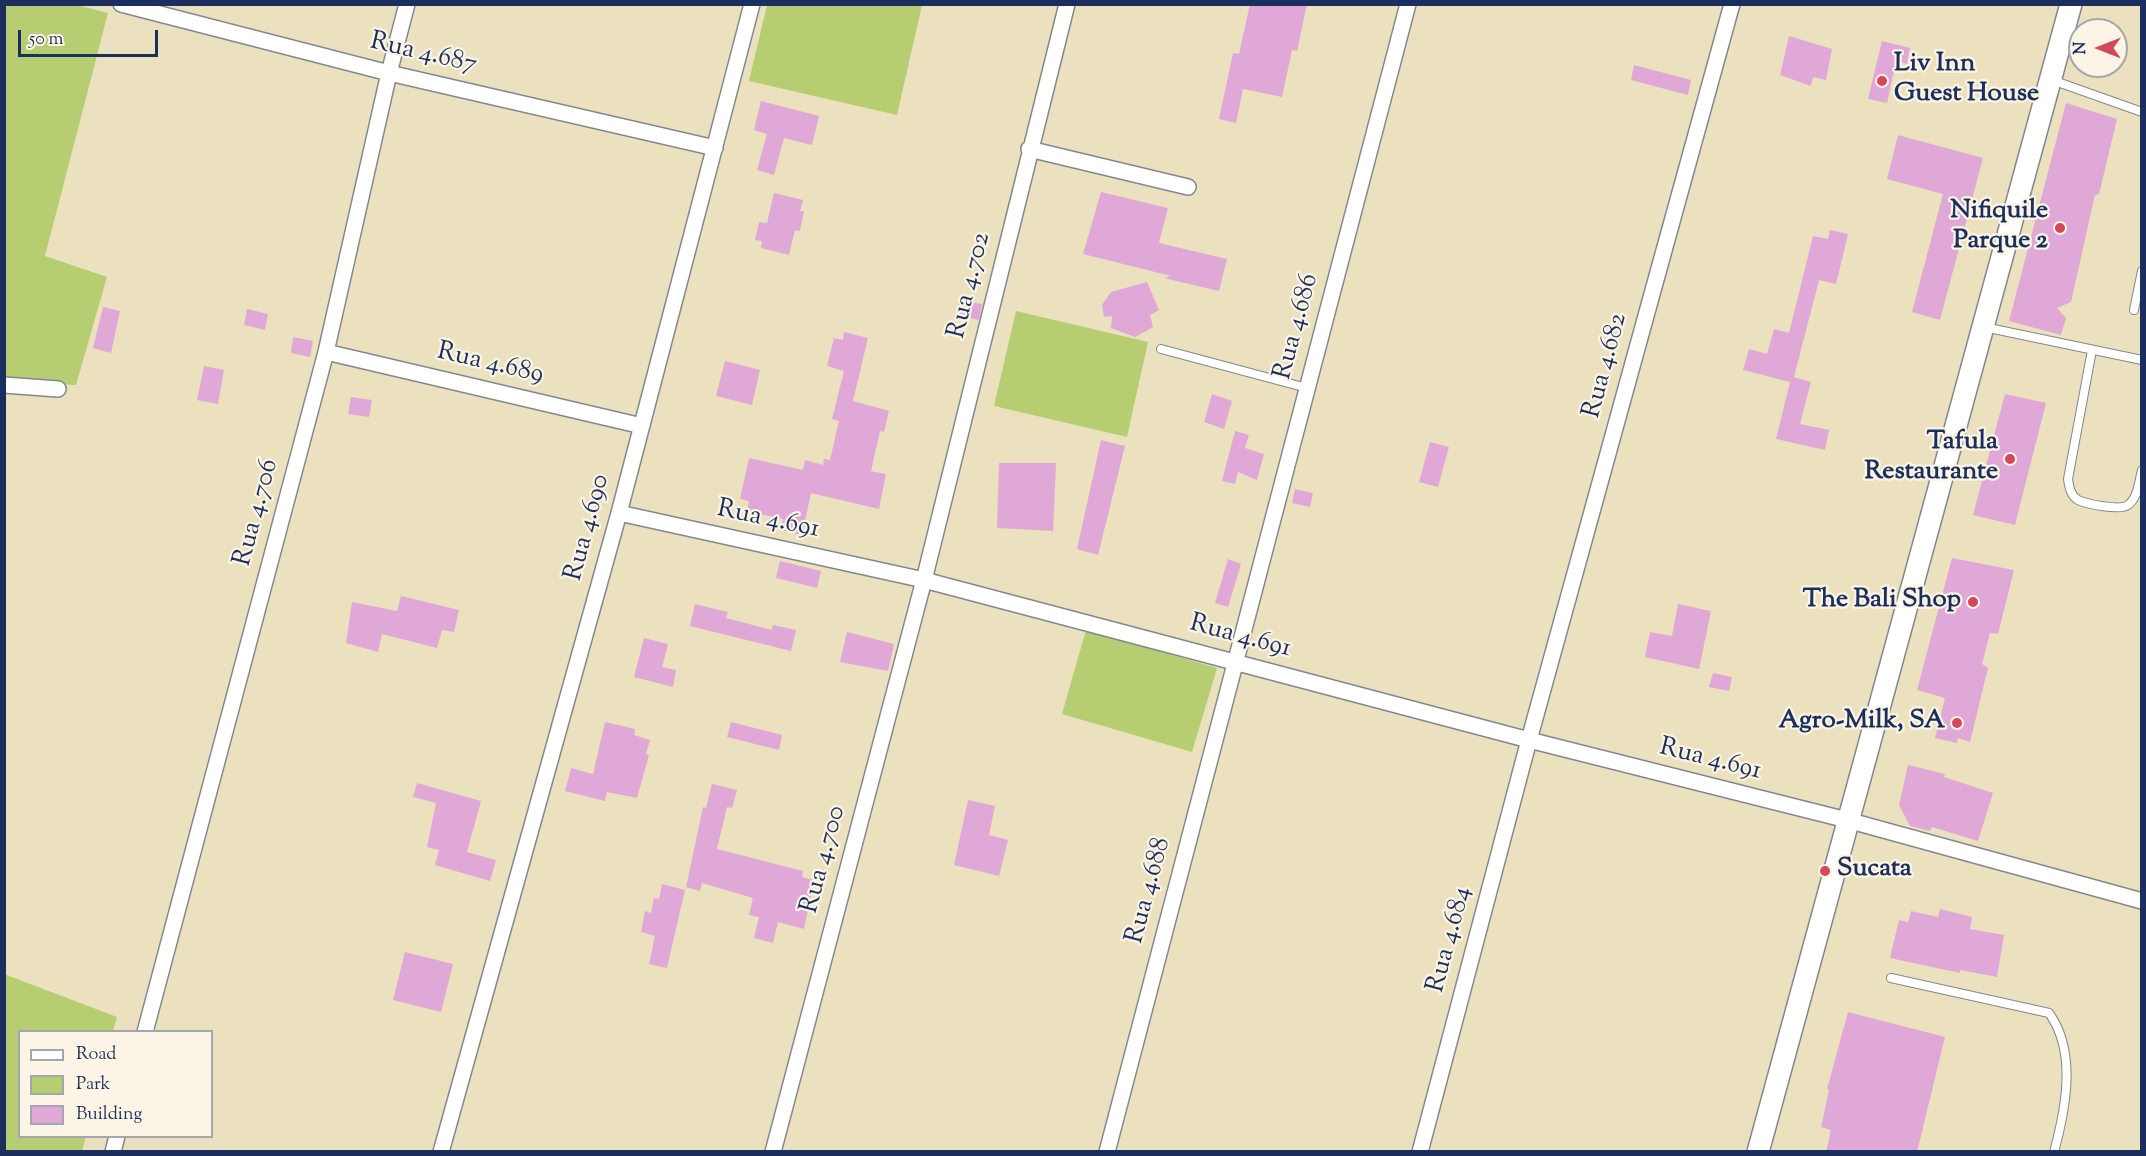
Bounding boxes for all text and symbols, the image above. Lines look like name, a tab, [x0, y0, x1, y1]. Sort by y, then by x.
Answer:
scale bar	[21, 18, 160, 56]
north arrow	[2068, 18, 2128, 78]
text: 50 m	[29, 27, 63, 53]
street label: Rua 4.687	[367, 28, 479, 82]
text: N	[2070, 42, 2093, 54]
place label: Liv Inn Guest House	[1894, 50, 2039, 112]
marker: Liv Inn Guest House	[1875, 74, 1889, 88]
place label: Nifiquile Parque 2	[1950, 197, 2048, 258]
marker: Nifiquile Parque 2	[2053, 221, 2067, 235]
street label: Rua 4.702	[943, 230, 999, 342]
street label: Rua 4.686	[1269, 271, 1327, 383]
street label: Rua 4.682	[1578, 310, 1636, 422]
street label: Rua 4.689	[434, 338, 546, 392]
place label: Tafula Restaurante	[1864, 428, 1998, 490]
marker: Tafula Restaurante	[2003, 452, 2017, 466]
street label: Rua 4.706	[229, 456, 287, 570]
street label: Rua 4.690	[560, 471, 618, 585]
street label: Rua 4.691	[714, 495, 822, 547]
place label: The Bali Shop	[1803, 586, 1961, 618]
marker: The Bali Shop	[1966, 595, 1980, 609]
street label: Rua 4.691	[1186, 609, 1294, 667]
place label: Agro-Milk, SA	[1778, 707, 1945, 739]
marker: Agro-Milk, SA	[1950, 716, 1964, 730]
street label: Rua 4.691	[1656, 733, 1764, 789]
street label: Rua 4.700	[796, 803, 854, 917]
street label: Rua 4.688	[1121, 835, 1179, 947]
place label: Sucata	[1837, 855, 1912, 887]
marker: Sucata	[1818, 864, 1832, 878]
street label: Rua 4.684	[1422, 884, 1480, 996]
legend	[18, 1030, 213, 1138]
text: Road	[76, 1042, 116, 1068]
text: Park	[76, 1072, 110, 1098]
text: Building	[76, 1102, 142, 1128]

